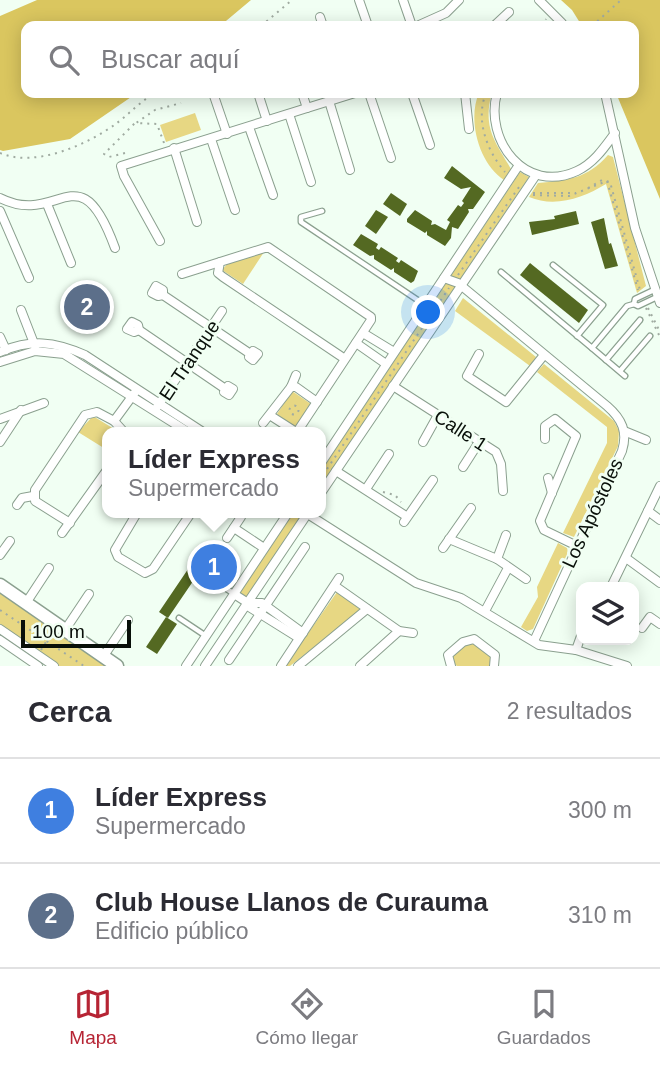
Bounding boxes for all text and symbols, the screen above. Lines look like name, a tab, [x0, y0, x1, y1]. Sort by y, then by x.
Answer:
search box	[21, 21, 639, 98]
icon: search	[45, 41, 83, 79]
text: Buscar aquí	[101, 44, 240, 74]
pin: 2	[64, 281, 110, 333]
your location	[411, 295, 445, 329]
street label: El Tranque	[155, 316, 224, 404]
street label: Calle 1	[430, 406, 491, 455]
popup	[102, 427, 326, 518]
text: Líder Express	[128, 444, 300, 474]
street label: Los Apóstoles	[558, 455, 627, 571]
text: Supermercado	[128, 475, 279, 501]
pin: 1	[191, 541, 237, 593]
map controls	[576, 582, 639, 645]
button: layers	[576, 582, 639, 645]
scale bar	[21, 617, 131, 649]
text: 100 m	[32, 621, 85, 642]
text: Cerca	[28, 695, 111, 728]
text: 2 resultados	[507, 698, 632, 724]
text: Líder Express	[95, 782, 267, 812]
text: 1	[45, 797, 57, 823]
text: 300 m	[568, 797, 632, 823]
text: Supermercado	[95, 813, 246, 839]
text: Club House Llanos de Curauma	[95, 887, 488, 917]
text: 2	[45, 902, 57, 928]
text: 310 m	[568, 902, 632, 928]
text: Edificio público	[95, 918, 248, 944]
tab: Mapa	[69, 985, 117, 1049]
tab: Cómo llegar	[256, 985, 358, 1049]
tab: Guardados	[497, 985, 591, 1049]

